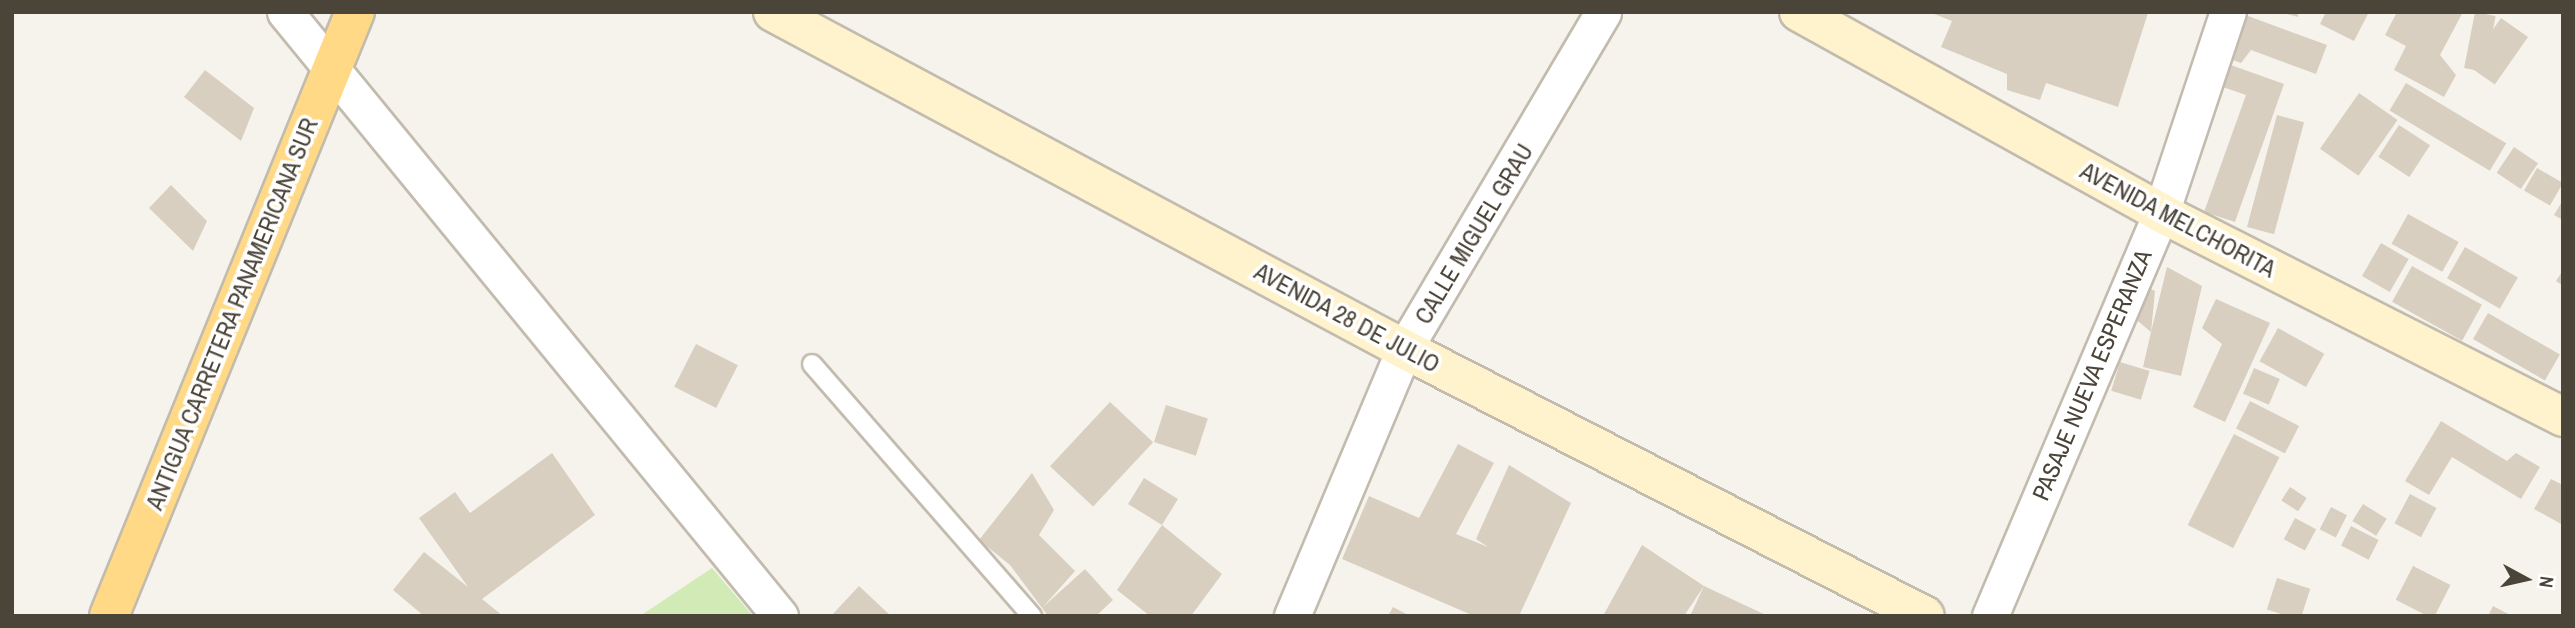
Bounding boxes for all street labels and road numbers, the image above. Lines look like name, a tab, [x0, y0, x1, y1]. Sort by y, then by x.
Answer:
street label: ANTIGUA CARRETERA PANAMERICANA SUR	[139, 113, 325, 515]
street label: CALLE MIGUEL GRAU	[1409, 138, 1539, 330]
street label: AVENIDA MELCHORITA	[2075, 156, 2281, 284]
street label: PASAJE NUEVA ESPERANZA	[2026, 245, 2158, 505]
street label: AVENIDA 28 DE JULIO	[1249, 257, 1445, 379]

